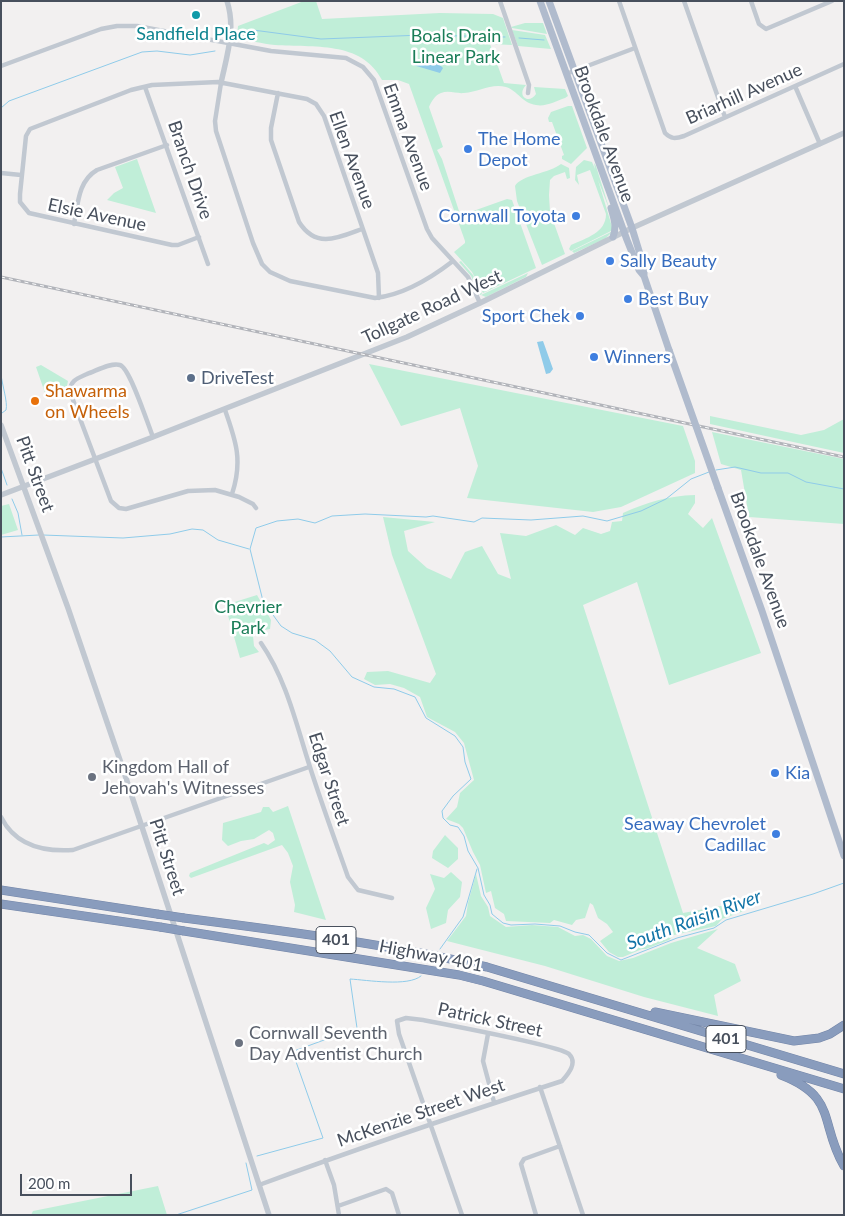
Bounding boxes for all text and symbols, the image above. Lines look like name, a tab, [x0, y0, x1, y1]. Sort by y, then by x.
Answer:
marker: Sandfield Place	[190, 9, 202, 21]
place label: Sandfield Place	[136, 23, 256, 45]
park label: Boals Drain Linear Park	[411, 25, 501, 68]
street label: Briarhill Avenue	[683, 59, 805, 129]
street label: Brookdale Avenue	[569, 63, 639, 205]
street label: Emma Avenue	[379, 80, 437, 194]
street label: Ellen Avenue	[324, 108, 380, 212]
street label: Branch Drive	[163, 118, 217, 222]
place label: The Home Depot	[478, 128, 561, 170]
marker: The Home Depot	[462, 143, 474, 155]
street label: Elsie Avenue	[46, 194, 148, 236]
place label: Cornwall Toyota	[438, 205, 566, 227]
marker: Cornwall Toyota	[570, 210, 582, 222]
place label: Sally Beauty	[620, 250, 717, 272]
marker: Sally Beauty	[604, 255, 616, 267]
street label: Tollgate Road West	[359, 265, 505, 349]
place label: Best Buy	[638, 288, 709, 310]
marker: Best Buy	[622, 293, 634, 305]
place label: Sport Chek	[482, 305, 570, 327]
marker: Sport Chek	[574, 310, 586, 322]
place label: Winners	[604, 346, 671, 368]
marker: Winners	[588, 351, 600, 363]
place label: DriveTest	[201, 367, 274, 389]
marker: DriveTest	[185, 372, 197, 384]
place label: Shawarma on Wheels	[45, 380, 130, 422]
marker: Shawarma on Wheels	[29, 395, 41, 407]
street label: Pitt Street	[11, 433, 59, 515]
street label: Brookdale Avenue	[725, 489, 795, 631]
park label: Chevrier Park	[214, 596, 282, 638]
street label: Edgar Street	[304, 730, 354, 828]
place label: Kingdom Hall of Jehovah's Witnesses	[102, 756, 264, 799]
place label: Kia	[785, 762, 810, 784]
marker: Kia	[769, 767, 781, 779]
marker: Kingdom Hall of Jehovah's Witnesses	[86, 771, 98, 783]
place label: Seaway Chevrolet Cadillac	[624, 813, 766, 856]
street label: Pitt Street	[144, 816, 190, 898]
marker: Seaway Chevrolet Cadillac	[770, 828, 782, 840]
water label: South Raisin River	[624, 885, 764, 955]
road number: 401	[316, 926, 356, 954]
street label: Highway 401	[377, 935, 485, 977]
street label: Patrick Street	[436, 998, 544, 1042]
place label: Cornwall Seventh Day Adventist Church	[249, 1022, 422, 1064]
road number: 401	[706, 1026, 746, 1052]
marker: Cornwall Seventh Day Adventist Church	[233, 1037, 245, 1049]
street label: McKenzie Street West	[334, 1074, 508, 1152]
scale bar	[22, 1164, 135, 1196]
text: 200 m	[28, 1174, 70, 1192]

